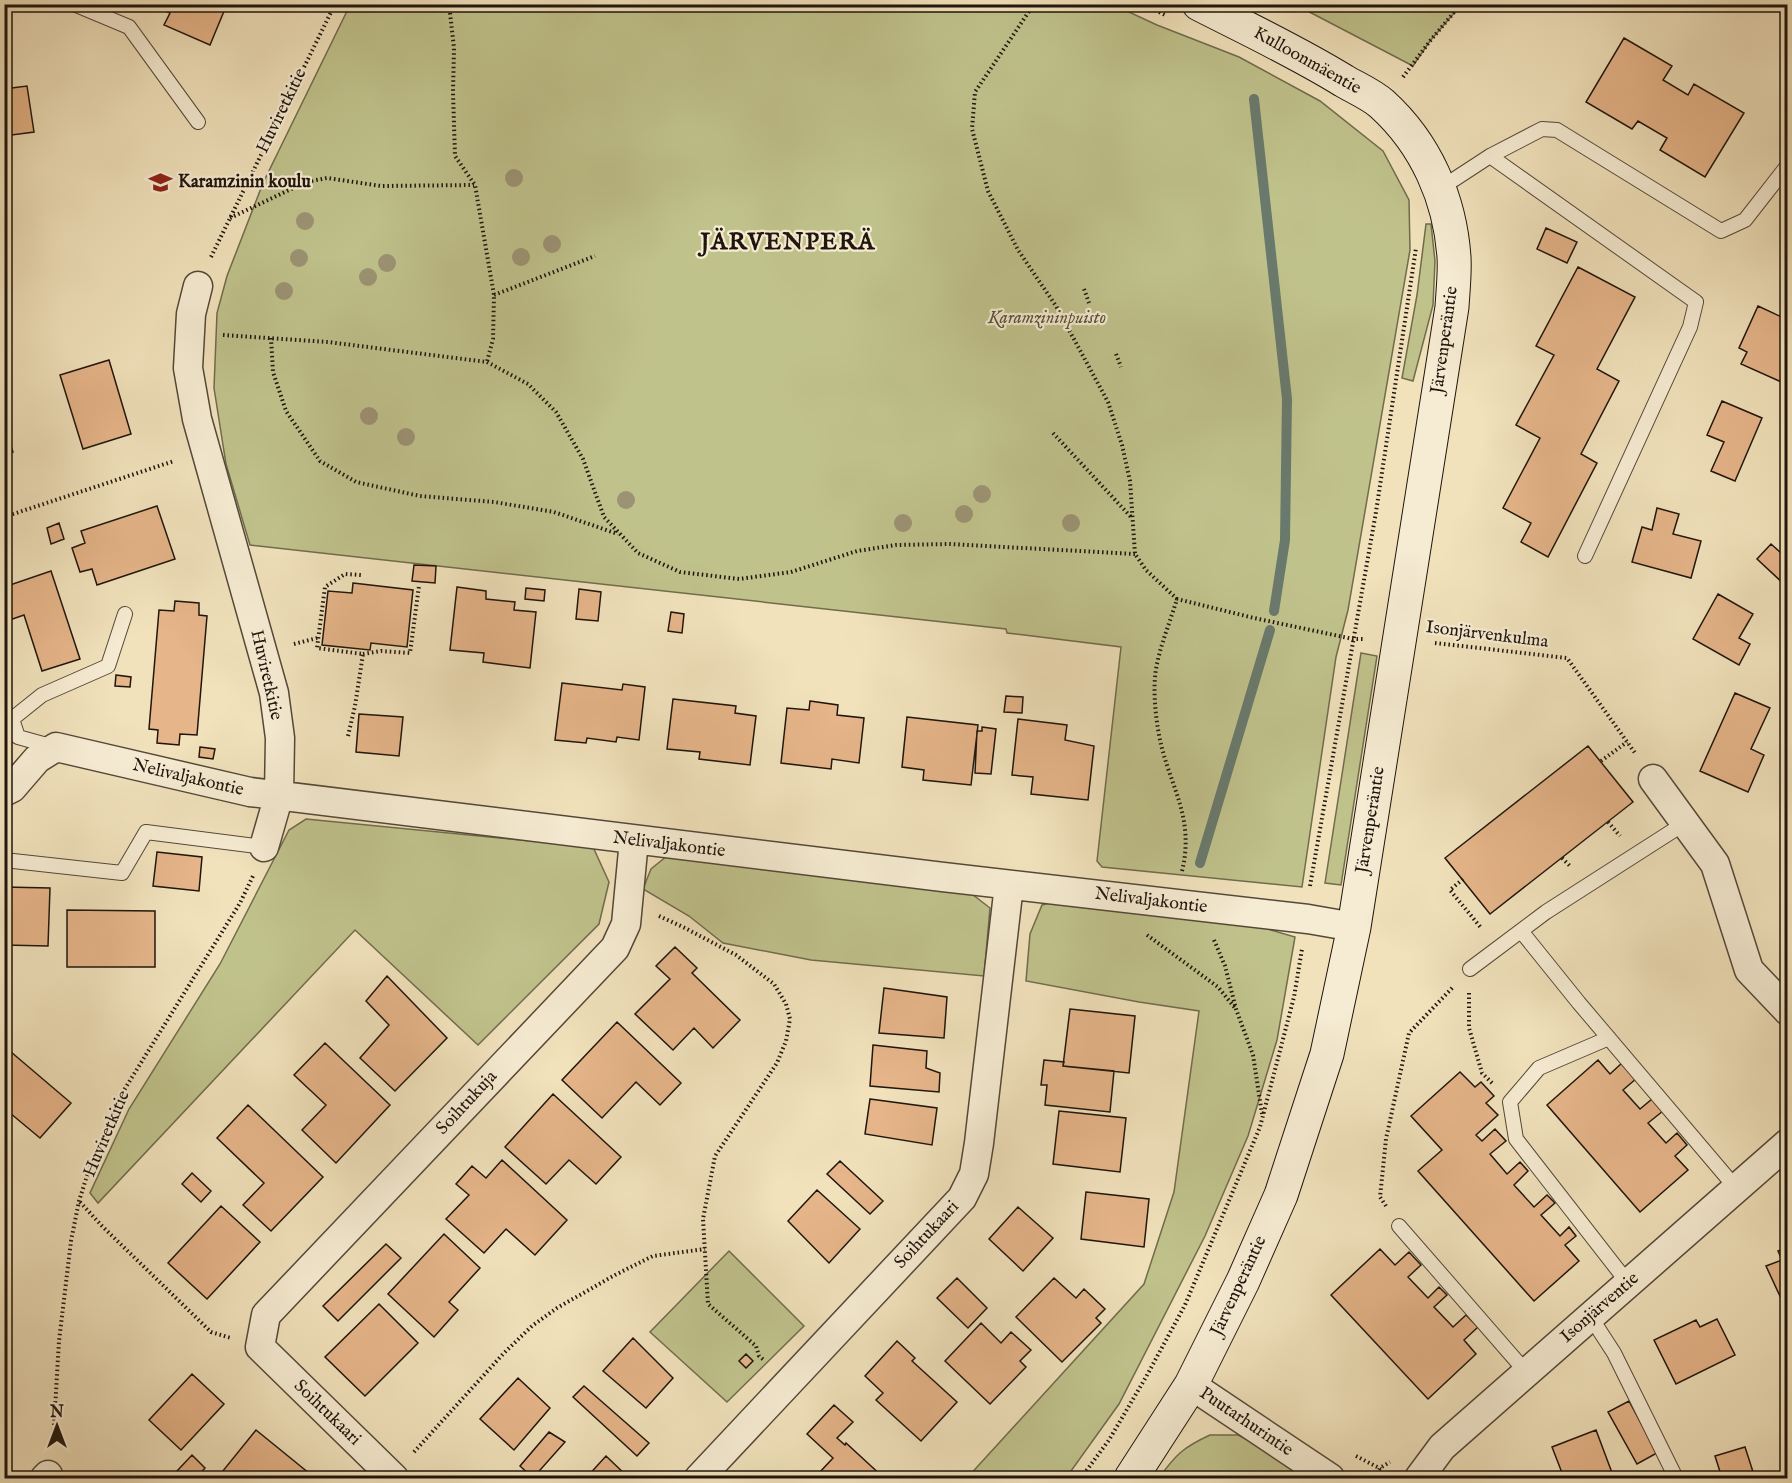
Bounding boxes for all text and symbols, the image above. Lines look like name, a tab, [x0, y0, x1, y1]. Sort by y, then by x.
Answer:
street label: Kulloonmäentie	[1249, 22, 1365, 100]
street label: Huviretkitie	[251, 65, 313, 157]
school or university icon: Karamzinin koulu	[147, 169, 173, 195]
place label: Karamzinin koulu	[178, 171, 311, 194]
district label: JÄRVENPERÄ	[697, 227, 876, 258]
street label: Järvenperäntie	[1426, 285, 1464, 397]
park label: Karamzininpuisto	[987, 307, 1106, 330]
street label: Isonjärvenkulma	[1424, 616, 1550, 654]
street label: Huviretkitie	[244, 628, 288, 722]
street label: Nelivaljakontie	[130, 754, 246, 802]
street label: Järvenperäntie	[1351, 765, 1391, 877]
street label: Nelivaljakontie	[611, 827, 727, 863]
street label: Nelivaljakontie	[1093, 883, 1209, 919]
street label: Soihtukuja	[431, 1066, 503, 1140]
street label: Huviretkitie	[78, 1087, 136, 1181]
street label: Soihtukaari	[889, 1196, 965, 1274]
street label: Järvenperäntie	[1205, 1232, 1272, 1342]
street label: Isonjärventie	[1556, 1268, 1644, 1348]
street label: Soihtukaari	[288, 1375, 366, 1451]
street label: Puutarhurintie	[1195, 1382, 1297, 1462]
north arrow	[27, 1396, 87, 1456]
text: N	[49, 1403, 64, 1423]

